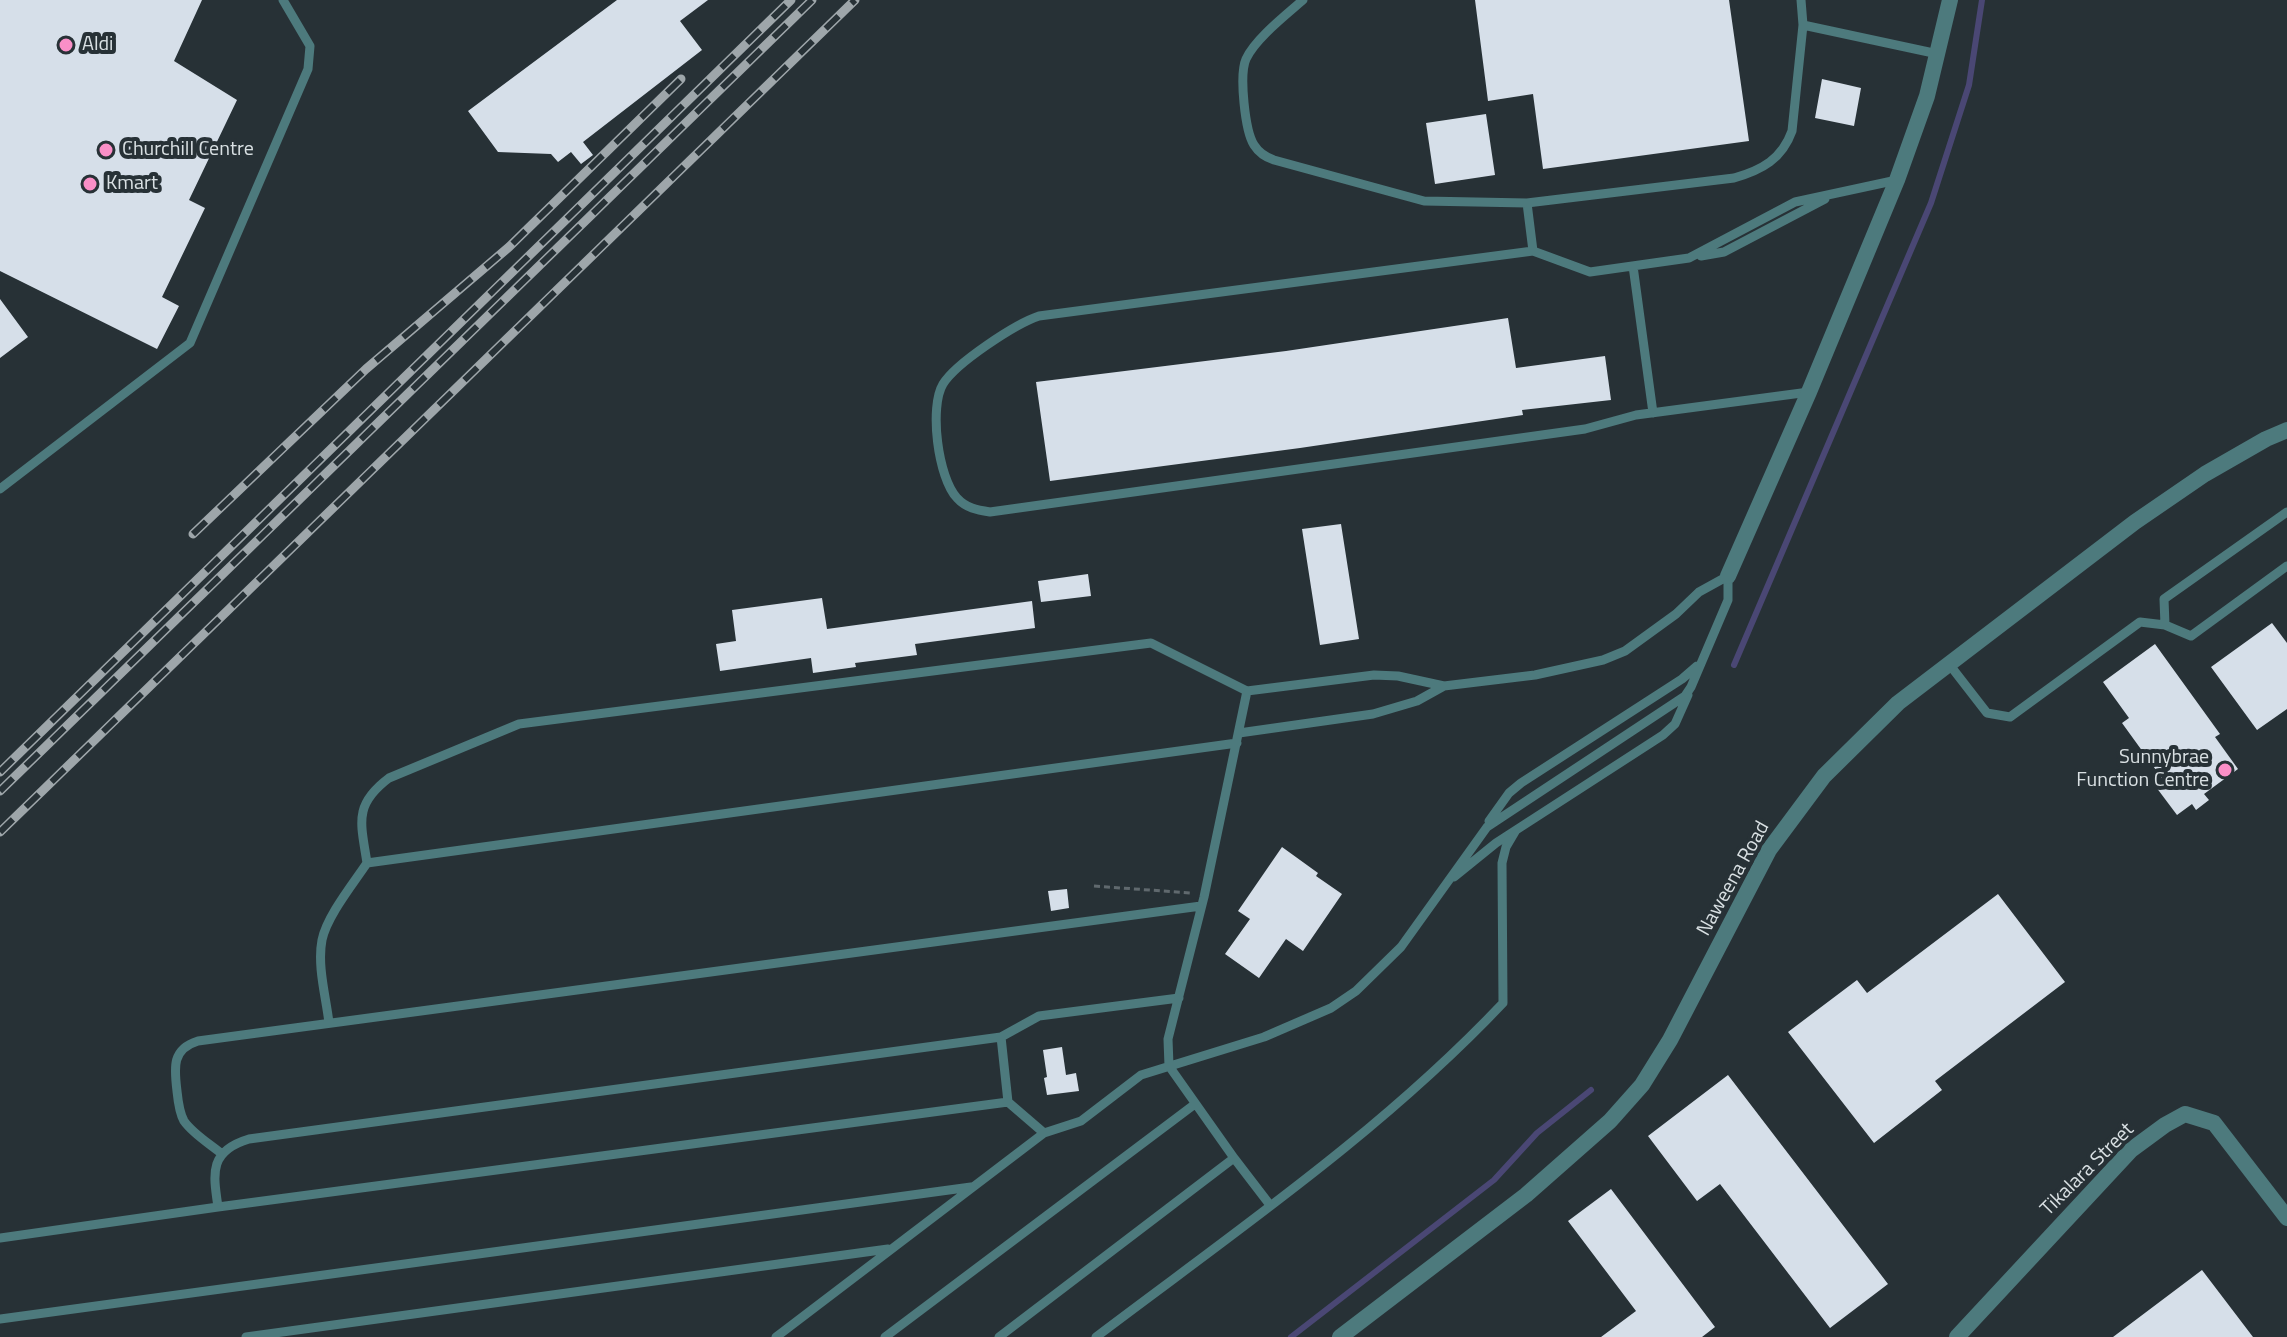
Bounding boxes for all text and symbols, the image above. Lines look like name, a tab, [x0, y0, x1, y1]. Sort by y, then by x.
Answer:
place label: Aldi	[82, 33, 113, 57]
marker: Aldi	[57, 36, 75, 54]
place label: Churchill Centre	[122, 138, 254, 162]
marker: Churchill Centre	[97, 141, 115, 159]
place label: Kmart	[106, 172, 158, 196]
marker: Kmart	[81, 175, 99, 193]
place label: Sunnybrae Function Centre	[2076, 746, 2209, 793]
marker: Sunnybrae Function Centre	[2216, 761, 2234, 779]
street label: Naweena Road	[1693, 817, 1775, 941]
street label: Tikalara Street	[2036, 1118, 2140, 1222]

